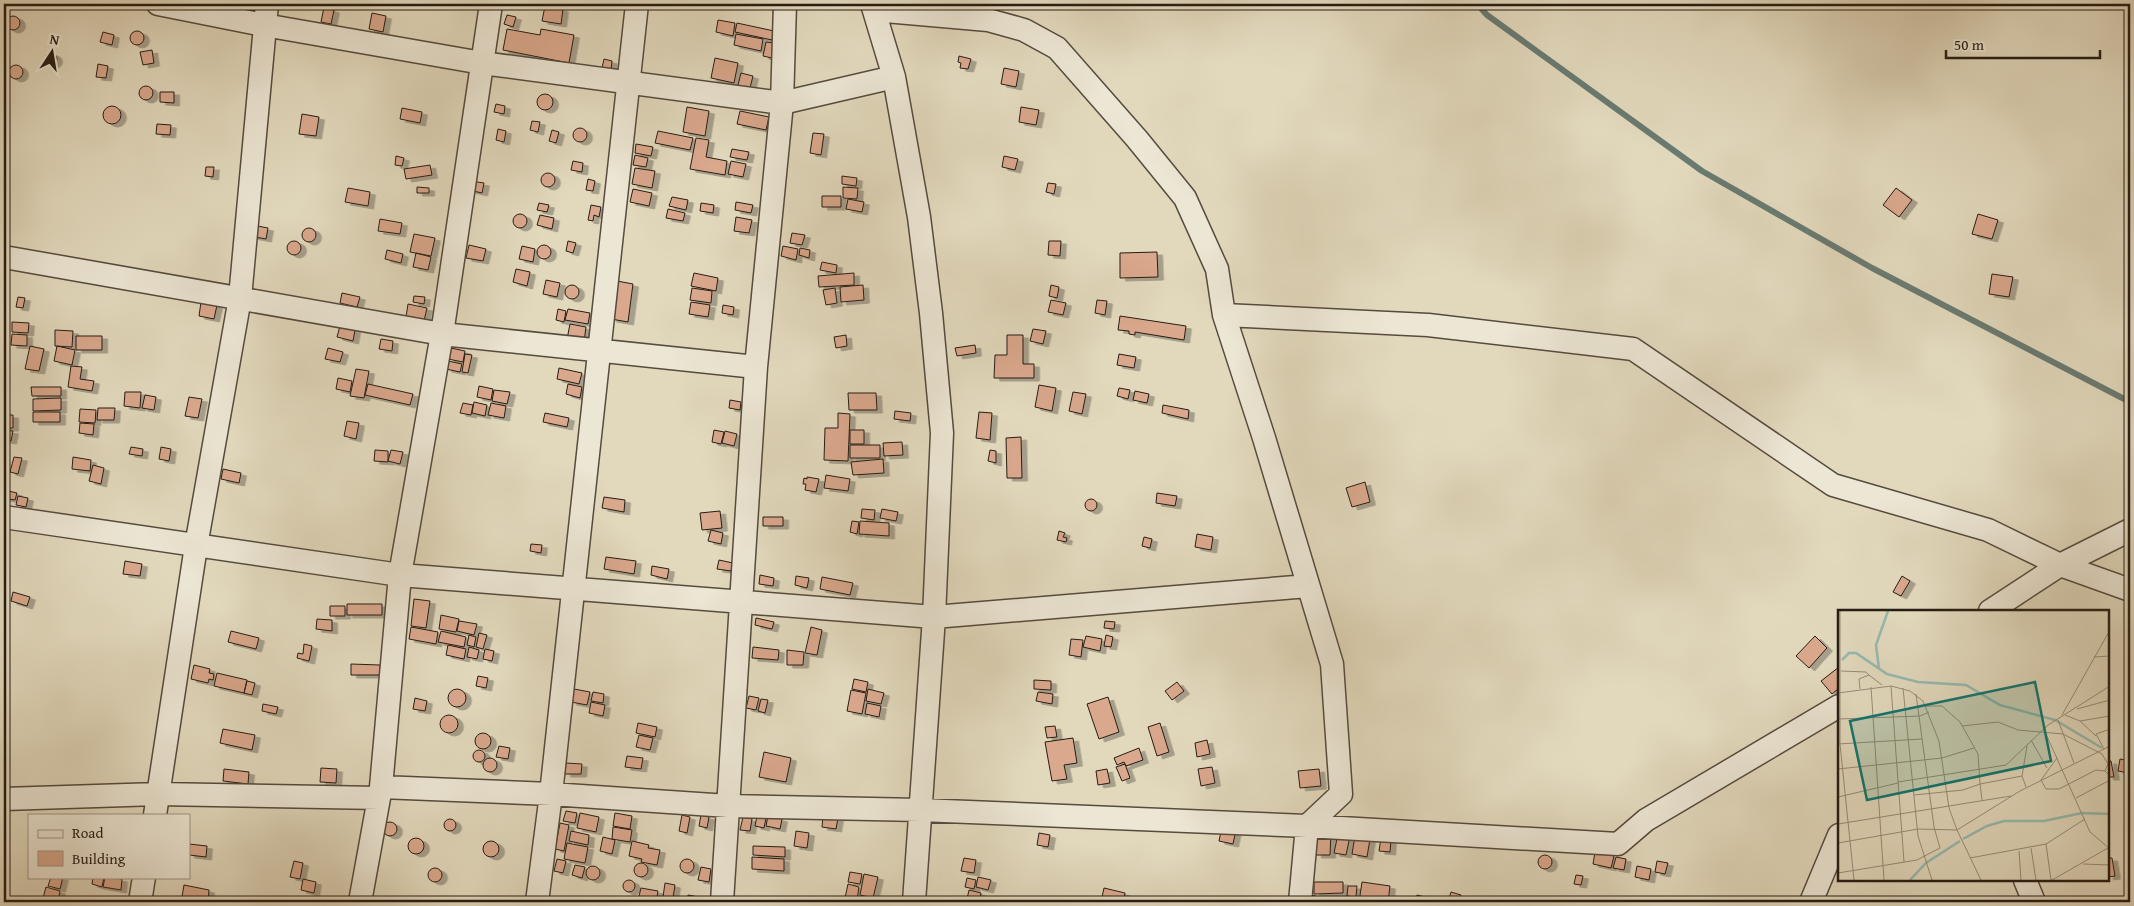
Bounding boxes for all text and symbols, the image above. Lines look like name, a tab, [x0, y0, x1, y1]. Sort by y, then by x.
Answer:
north arrow	[28, 28, 78, 78]
scale bar	[1946, 28, 2100, 60]
text: N	[48, 29, 62, 50]
text: 50 m	[1954, 34, 1985, 55]
inset map	[1838, 610, 2109, 881]
legend	[28, 814, 190, 878]
text: Road	[72, 822, 103, 843]
text: Building	[72, 848, 126, 869]

